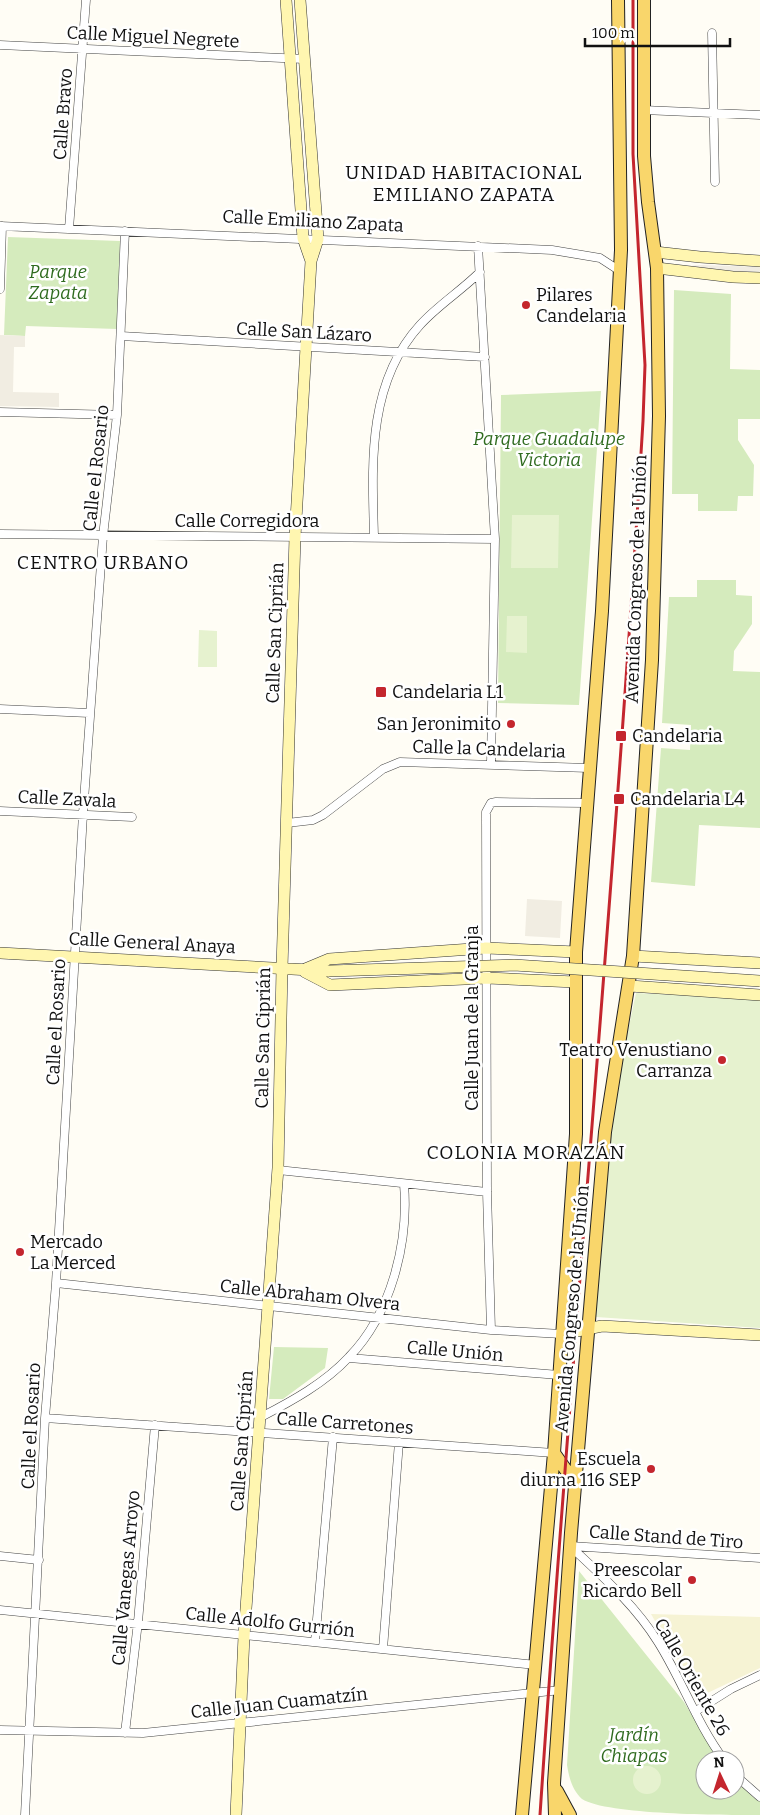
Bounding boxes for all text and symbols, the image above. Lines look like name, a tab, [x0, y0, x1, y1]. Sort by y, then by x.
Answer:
scale bar	[585, 15, 730, 47]
street label: Calle Miguel Negrete	[66, 21, 240, 53]
text: 100 m	[592, 24, 635, 42]
street label: Calle Bravo	[49, 67, 77, 161]
district label: UNIDAD HABITACIONAL EMILIANO ZAPATA	[345, 161, 583, 206]
street label: Calle Emiliano Zapata	[222, 205, 404, 237]
park label: Parque Zapata	[29, 261, 87, 304]
place label: Pilares Candelaria	[536, 284, 627, 327]
marker: Pilares Candelaria	[520, 299, 532, 311]
street label: Calle San Lázaro	[235, 317, 373, 347]
street label: Calle el Rosario	[78, 404, 114, 532]
park label: Parque Guadalupe Victoria	[473, 428, 625, 471]
street label: Avenida Congreso de la Unión	[621, 454, 651, 704]
street label: Calle Corregidora	[175, 510, 320, 532]
district label: CENTRO URBANO	[17, 551, 189, 574]
street label: Calle San Ciprián	[262, 561, 288, 704]
place label: Candelaria L1	[392, 681, 504, 703]
marker: Candelaria L1	[374, 685, 388, 699]
place label: San Jeronimito	[376, 713, 501, 735]
marker: San Jeronimito	[505, 718, 517, 730]
place label: Candelaria	[632, 725, 723, 747]
marker: Candelaria	[614, 729, 628, 743]
street label: Calle la Candelaria	[412, 735, 566, 763]
street label: Calle Zavala	[17, 785, 117, 813]
place label: Candelaria L4	[630, 788, 745, 810]
marker: Candelaria L4	[612, 792, 626, 806]
street label: Calle Juan de la Granja	[461, 925, 483, 1111]
street label: Calle General Anaya	[68, 928, 236, 958]
street label: Calle el Rosario	[42, 958, 70, 1086]
street label: Calle San Ciprián	[251, 967, 275, 1109]
place label: Teatro Venustiano Carranza	[559, 1039, 712, 1082]
marker: Teatro Venustiano Carranza	[716, 1054, 728, 1066]
district label: COLONIA MORAZÁN	[426, 1141, 626, 1164]
street label: Avenida Congreso de la Unión	[550, 1184, 594, 1434]
place label: Mercado La Merced	[30, 1231, 116, 1274]
marker: Mercado La Merced	[14, 1246, 26, 1258]
street label: Calle Abraham Olvera	[219, 1275, 401, 1315]
street label: Calle Unión	[406, 1336, 505, 1366]
street label: Calle el Rosario	[17, 1362, 45, 1490]
street label: Calle San Ciprián	[226, 1369, 258, 1512]
street label: Calle Carretones	[276, 1407, 414, 1439]
place label: Escuela diurna 116 SEP	[520, 1448, 641, 1491]
marker: Escuela diurna 116 SEP	[645, 1463, 657, 1475]
street label: Calle Vanegas Arroyo	[107, 1489, 145, 1667]
street label: Calle Stand de Tiro	[588, 1521, 744, 1553]
place label: Preescolar Ricardo Bell	[583, 1559, 682, 1602]
marker: Preescolar Ricardo Bell	[686, 1574, 698, 1586]
street label: Calle Adolfo Gurrión	[184, 1602, 356, 1642]
street label: Calle Oriente 26	[649, 1614, 735, 1740]
street label: Calle Juan Cuamatzín	[190, 1683, 369, 1723]
park label: Jardín Chiapas	[601, 1724, 668, 1767]
north arrow	[695, 1750, 745, 1800]
text: N	[713, 1754, 725, 1771]

